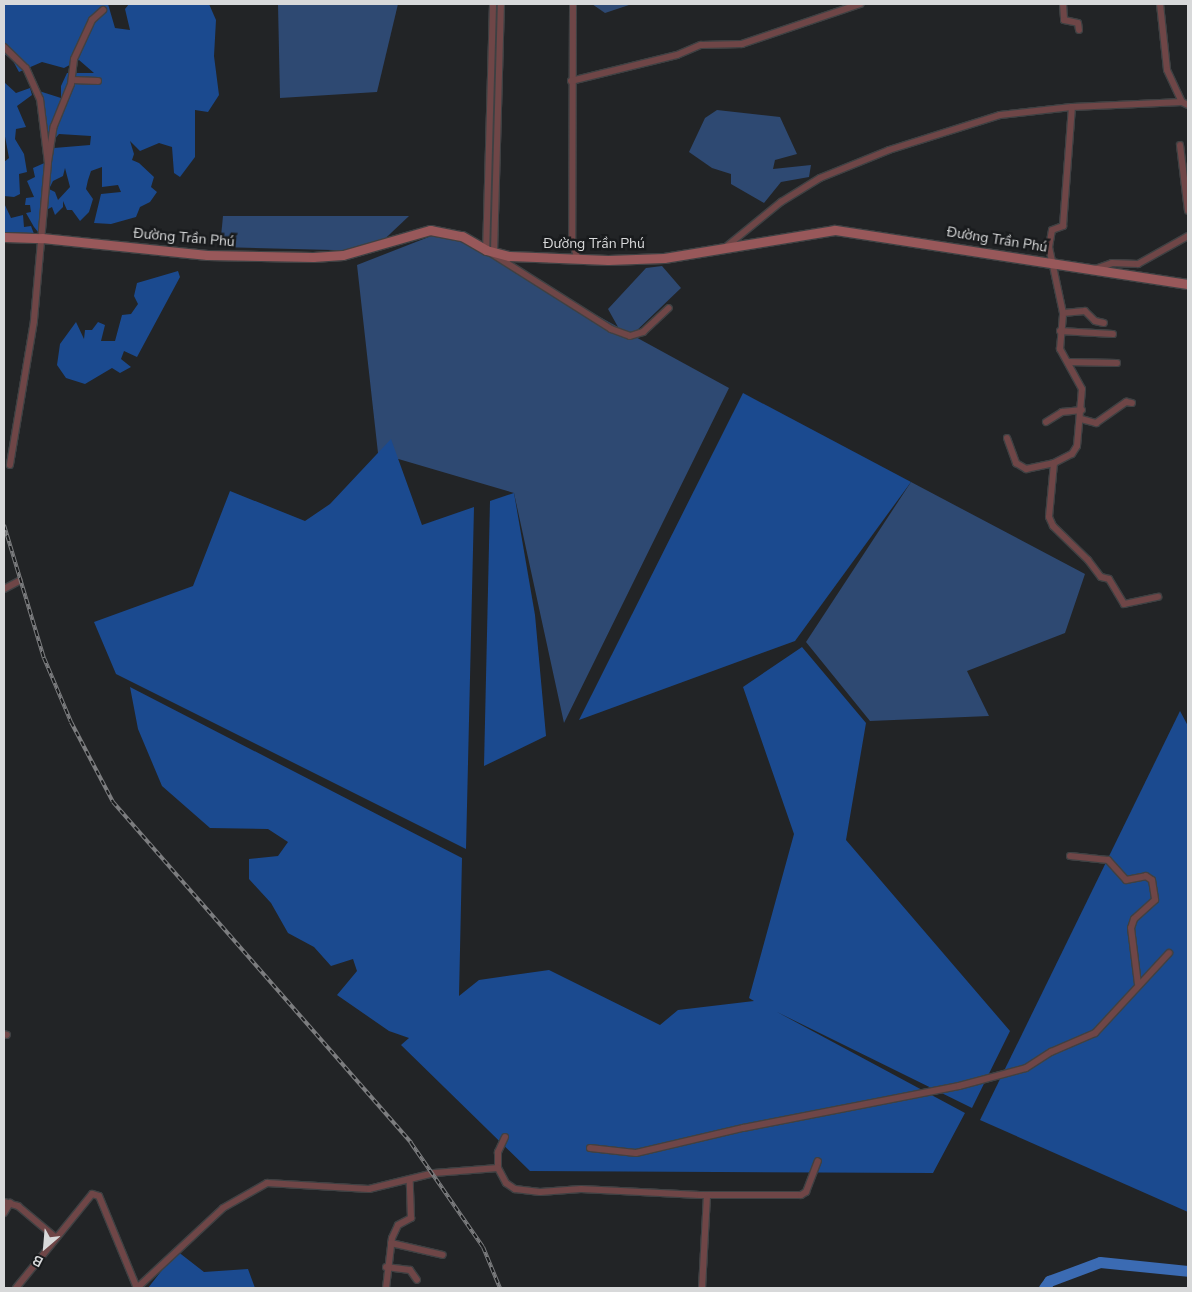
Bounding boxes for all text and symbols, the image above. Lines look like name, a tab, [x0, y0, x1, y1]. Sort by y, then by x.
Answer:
street label: Đường Trần Phú	[945, 224, 1049, 256]
street label: Đường Trần Phú	[133, 225, 235, 251]
street label: Đường Trần Phú	[543, 236, 645, 252]
north arrow	[20, 1222, 70, 1272]
text: B	[29, 1250, 47, 1271]

